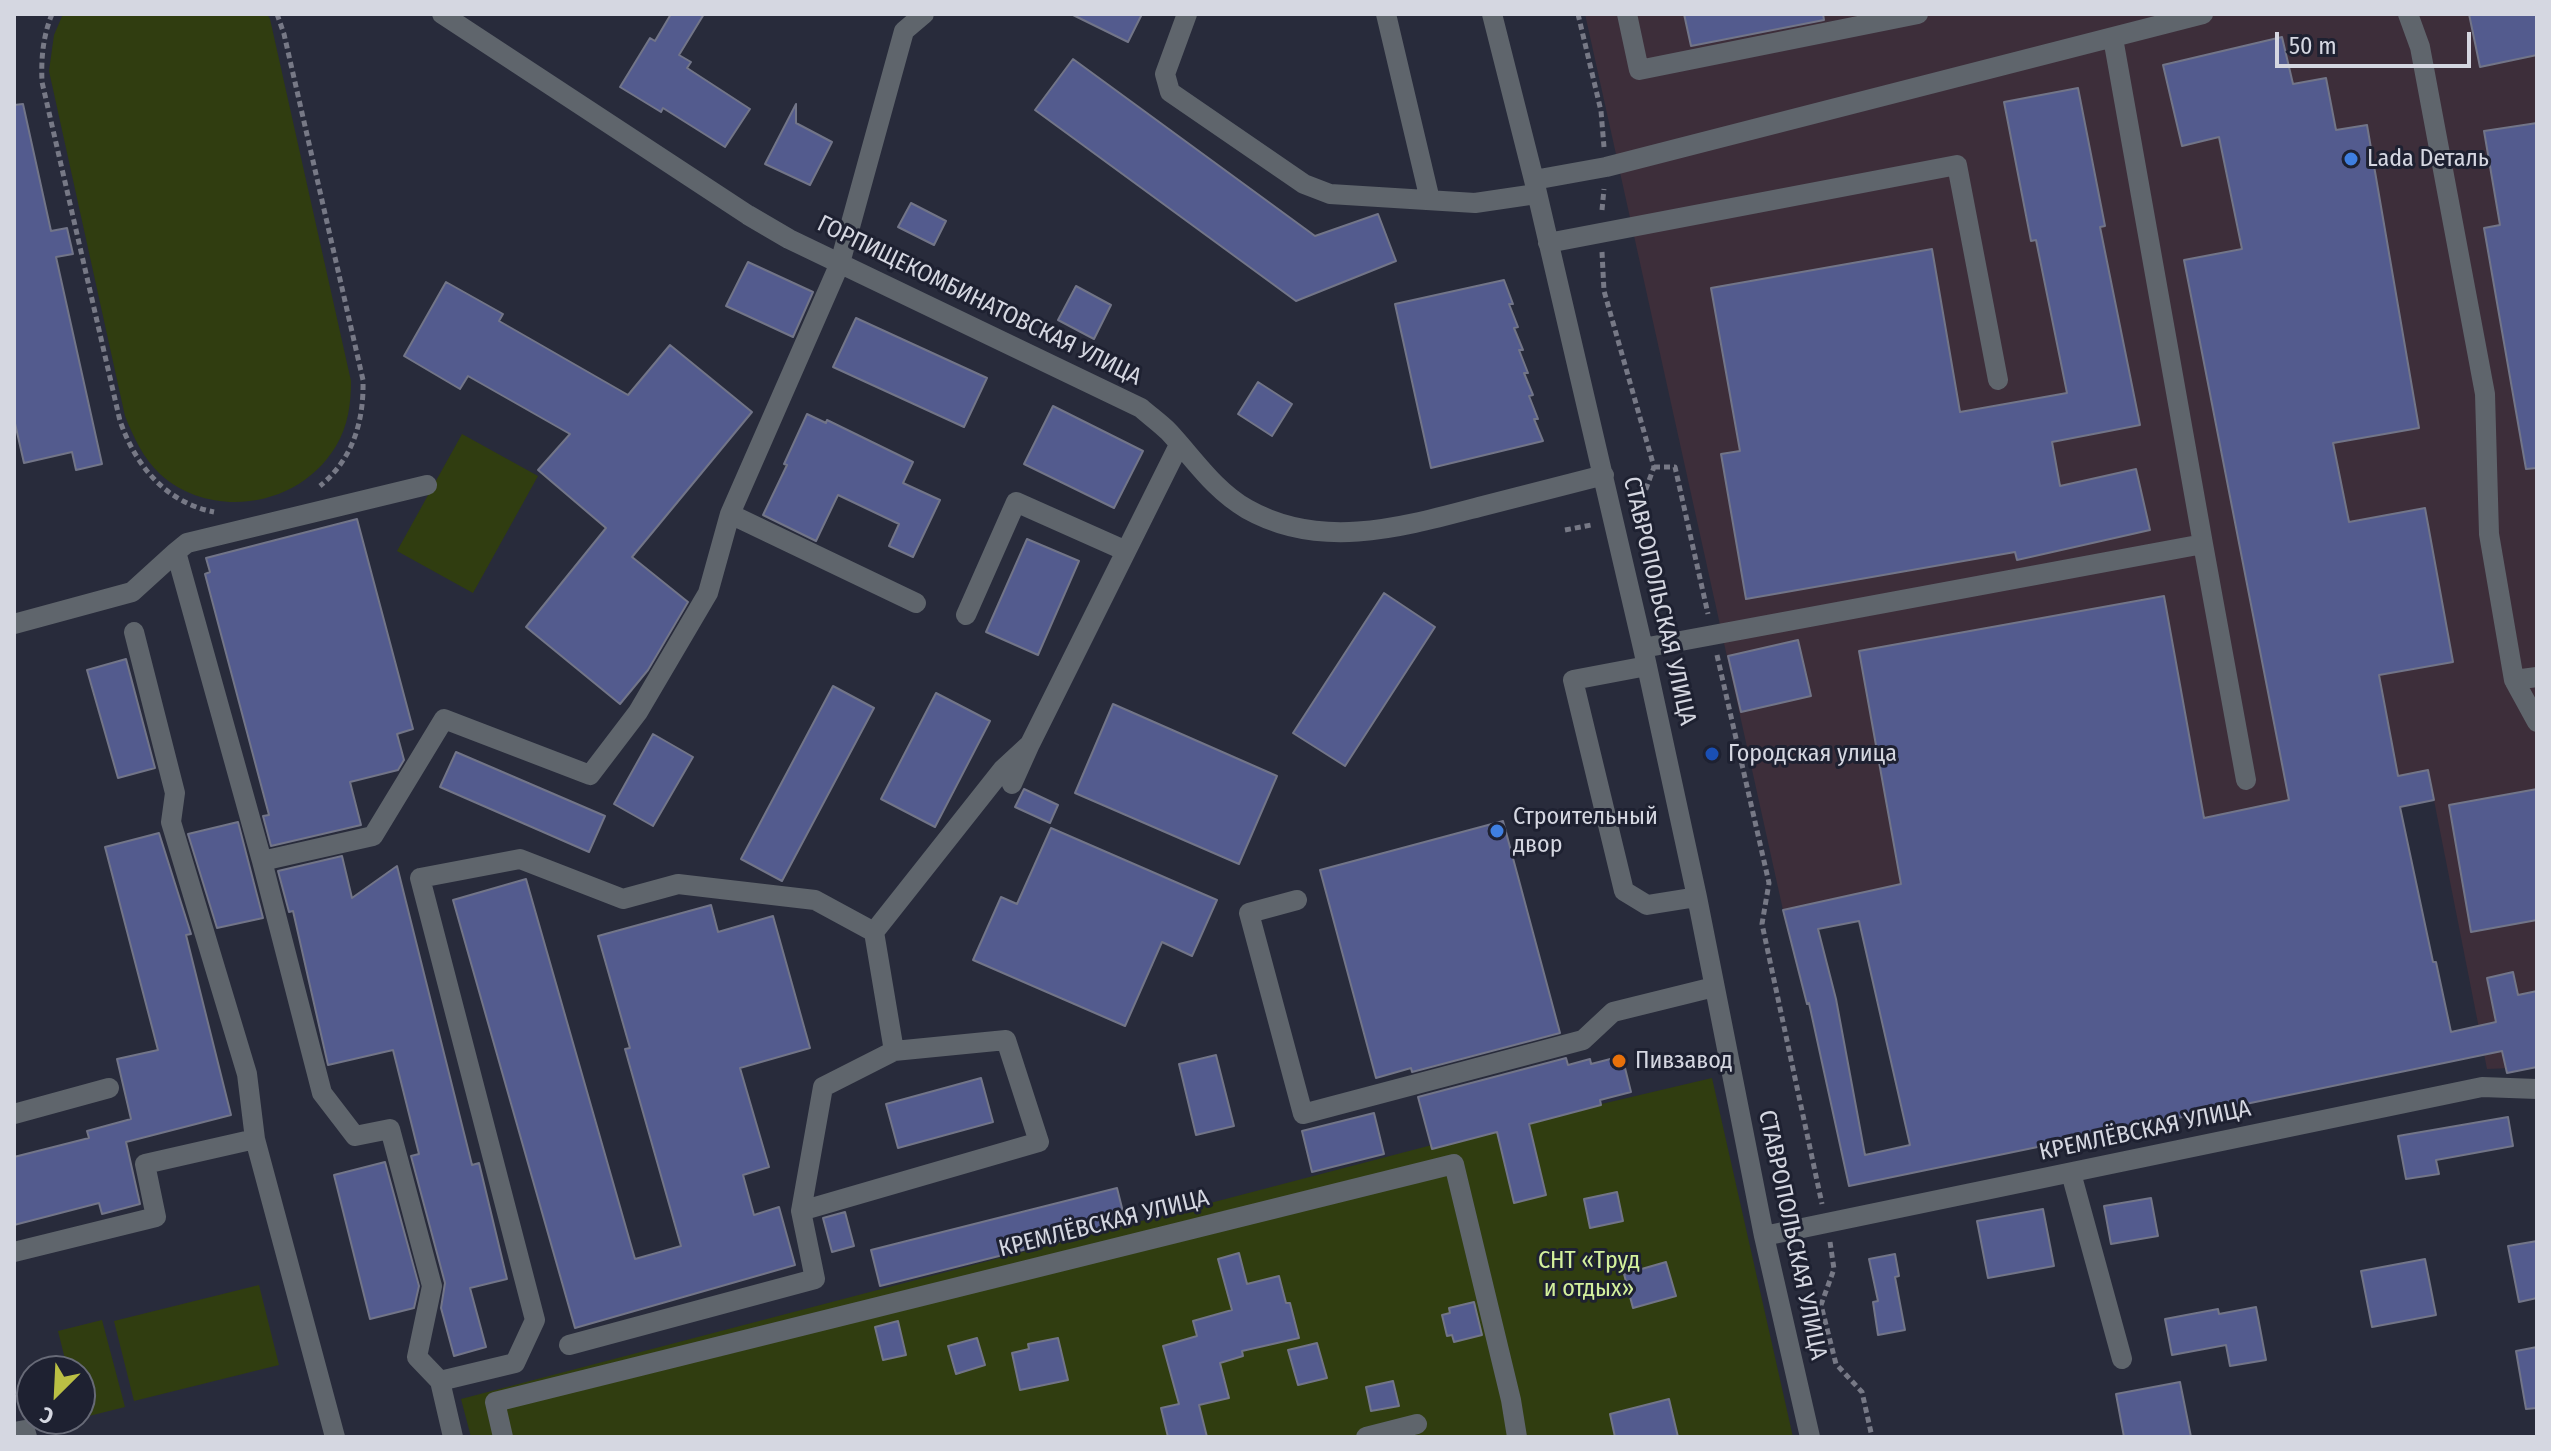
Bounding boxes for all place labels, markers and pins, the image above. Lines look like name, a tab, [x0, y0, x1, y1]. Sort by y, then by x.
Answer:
place label: Lada Dеталь	[2367, 145, 2489, 173]
marker: Lada Dеталь	[2342, 150, 2360, 168]
place label: Городская улица	[1728, 740, 1897, 768]
marker: Городская улица	[1703, 745, 1721, 763]
place label: Строительный двор	[1513, 803, 1658, 859]
marker: Строительный двор	[1488, 822, 1506, 840]
place label: Пивзавод	[1635, 1047, 1733, 1075]
marker: Пивзавод	[1610, 1052, 1628, 1070]

